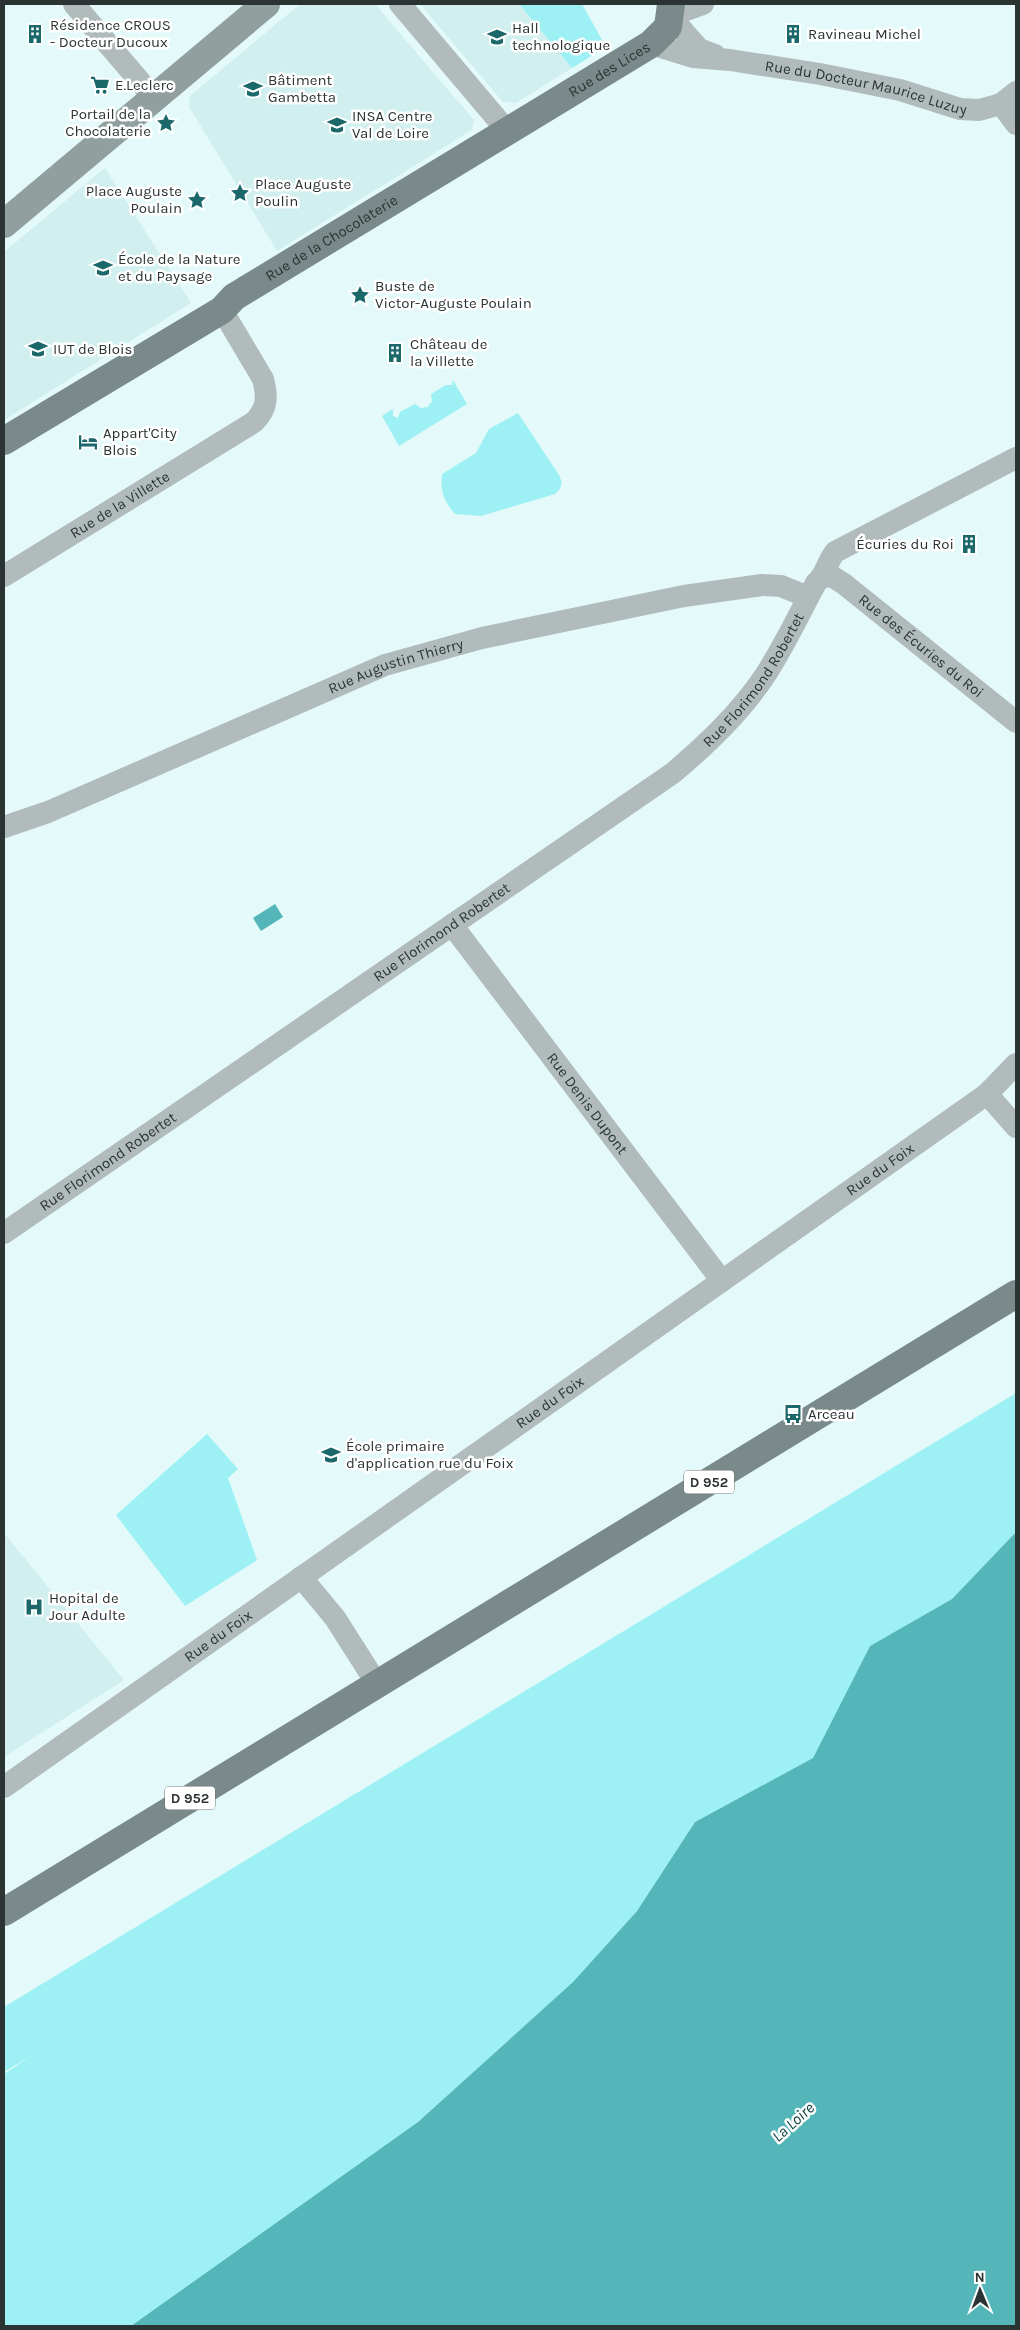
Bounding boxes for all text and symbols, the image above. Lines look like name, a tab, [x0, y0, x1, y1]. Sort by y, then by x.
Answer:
place label: Résidence CROUS - Docteur Ducoux	[50, 16, 171, 51]
place label: Hall technologique	[512, 19, 610, 54]
building icon: Résidence CROUS - Docteur Ducoux	[24, 23, 46, 45]
building icon: Ravineau Michel	[782, 23, 804, 45]
place label: Ravineau Michel	[808, 25, 921, 43]
school or university icon: Hall technologique	[486, 26, 508, 48]
street label: Rue des Lices	[565, 38, 653, 101]
street label: Rue du Docteur Maurice Luzuy	[764, 57, 967, 118]
place label: Bâtiment Gambetta	[268, 71, 336, 106]
supermarket icon: E.Leclerc	[89, 74, 111, 96]
place label: E.Leclerc	[115, 76, 174, 94]
school or university icon: Bâtiment Gambetta	[242, 78, 264, 100]
place label: Portail de la Chocolaterie	[65, 105, 151, 140]
place label: INSA Centre Val de Loire	[352, 107, 432, 142]
place icon: Portail de la Chocolaterie	[155, 112, 177, 134]
school or university icon: INSA Centre Val de Loire	[326, 114, 348, 136]
place label: Place Auguste Poulin	[255, 175, 351, 210]
place label: Place Auguste Poulain	[86, 182, 182, 217]
place icon: Place Auguste Poulin	[229, 182, 251, 204]
place icon: Place Auguste Poulain	[186, 189, 208, 211]
street label: Rue de la Chocolaterie	[262, 191, 401, 285]
place label: École de la Nature et du Paysage	[118, 250, 240, 285]
school or university icon: École de la Nature et du Paysage	[92, 257, 114, 279]
place label: Buste de Victor-Auguste Poulain	[375, 277, 532, 312]
place icon: Buste de Victor-Auguste Poulain	[349, 284, 371, 306]
place label: Château de la Villette	[410, 335, 487, 370]
school or university icon: IUT de Blois	[27, 338, 49, 360]
place label: IUT de Blois	[53, 340, 132, 358]
building icon: Château de la Villette	[384, 342, 406, 364]
place label: Appart'City Blois	[103, 424, 177, 459]
hotel icon: Appart'City Blois	[77, 431, 99, 453]
street label: Rue de la Villette	[67, 467, 173, 542]
building icon: Écuries du Roi	[958, 533, 980, 555]
place label: Écuries du Roi	[856, 535, 954, 553]
street label: Rue des Écuries du Roi	[855, 590, 987, 702]
street label: Rue Florimond Robertet	[699, 609, 808, 751]
street label: Rue Augustin Thierry	[325, 635, 465, 698]
street label: Rue Florimond Robertet	[370, 879, 514, 985]
street label: Rue Denis Dupont	[543, 1049, 632, 1158]
street label: Rue Florimond Robertet	[36, 1108, 180, 1215]
street label: Rue du Foix	[843, 1139, 918, 1199]
street label: Rue du Foix	[513, 1372, 588, 1432]
bus stop icon: Arceau	[782, 1403, 804, 1425]
place label: Arceau	[808, 1405, 855, 1423]
place label: École primaire d'application rue du Foix	[346, 1437, 514, 1472]
school or university icon: École primaire d'application rue du Foix	[320, 1444, 342, 1466]
road number: D 952	[684, 1470, 734, 1494]
place label: Hopital de Jour Adulte	[49, 1589, 125, 1624]
hospital icon: Hopital de Jour Adulte	[23, 1596, 45, 1618]
street label: Rue du Foix	[181, 1606, 256, 1666]
road number: D 952	[165, 1786, 215, 1810]
water label: La Loire	[768, 2098, 818, 2146]
north arrow	[955, 2265, 1005, 2315]
text: N	[975, 2269, 985, 2286]

